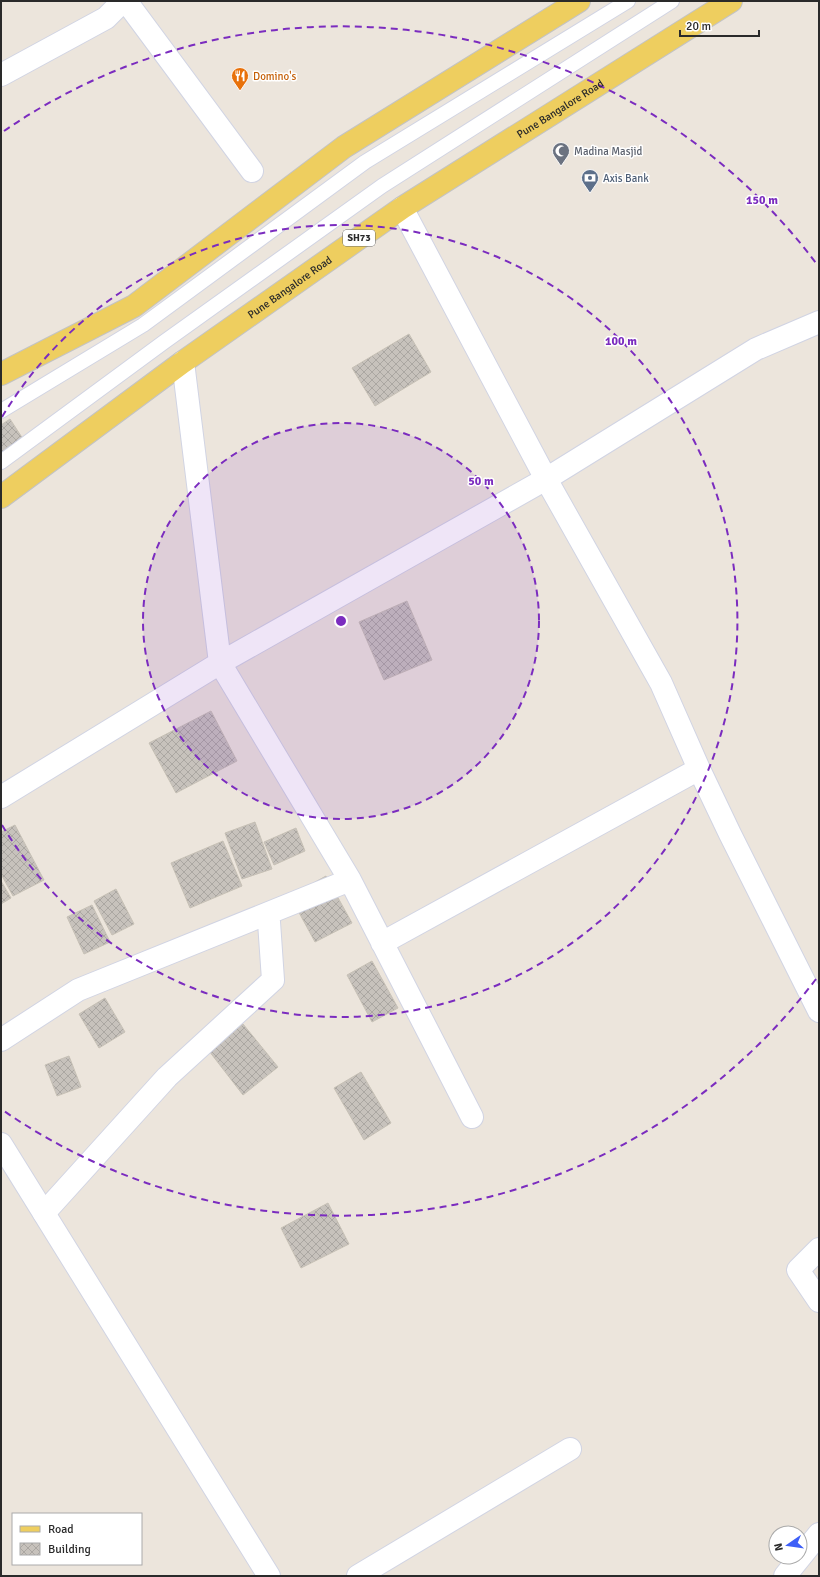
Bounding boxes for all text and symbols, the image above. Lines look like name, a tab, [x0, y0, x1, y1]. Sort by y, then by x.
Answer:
scale bar	[680, 12, 759, 38]
text: 20 m	[686, 19, 711, 34]
restaurant icon: Domino's	[230, 66, 250, 91]
place label: Domino's	[253, 70, 297, 83]
street label: Pune Bangalore Road	[514, 76, 606, 141]
mosque icon: Madina Masjid	[551, 141, 571, 166]
place label: Madina Masjid	[574, 145, 643, 158]
bank icon: Axis Bank	[580, 168, 600, 193]
place label: Axis Bank	[603, 172, 649, 185]
text: 150 m	[746, 193, 778, 208]
road number: SH73	[343, 230, 375, 246]
street label: Pune Bangalore Road	[245, 253, 334, 321]
text: 100 m	[605, 334, 637, 349]
text: 50 m	[468, 474, 494, 489]
centre of rings	[334, 614, 348, 628]
legend	[12, 1513, 142, 1565]
text: Road	[48, 1522, 74, 1537]
north arrow	[768, 1525, 808, 1565]
text: Building	[48, 1542, 91, 1557]
text: N	[772, 1542, 786, 1552]

